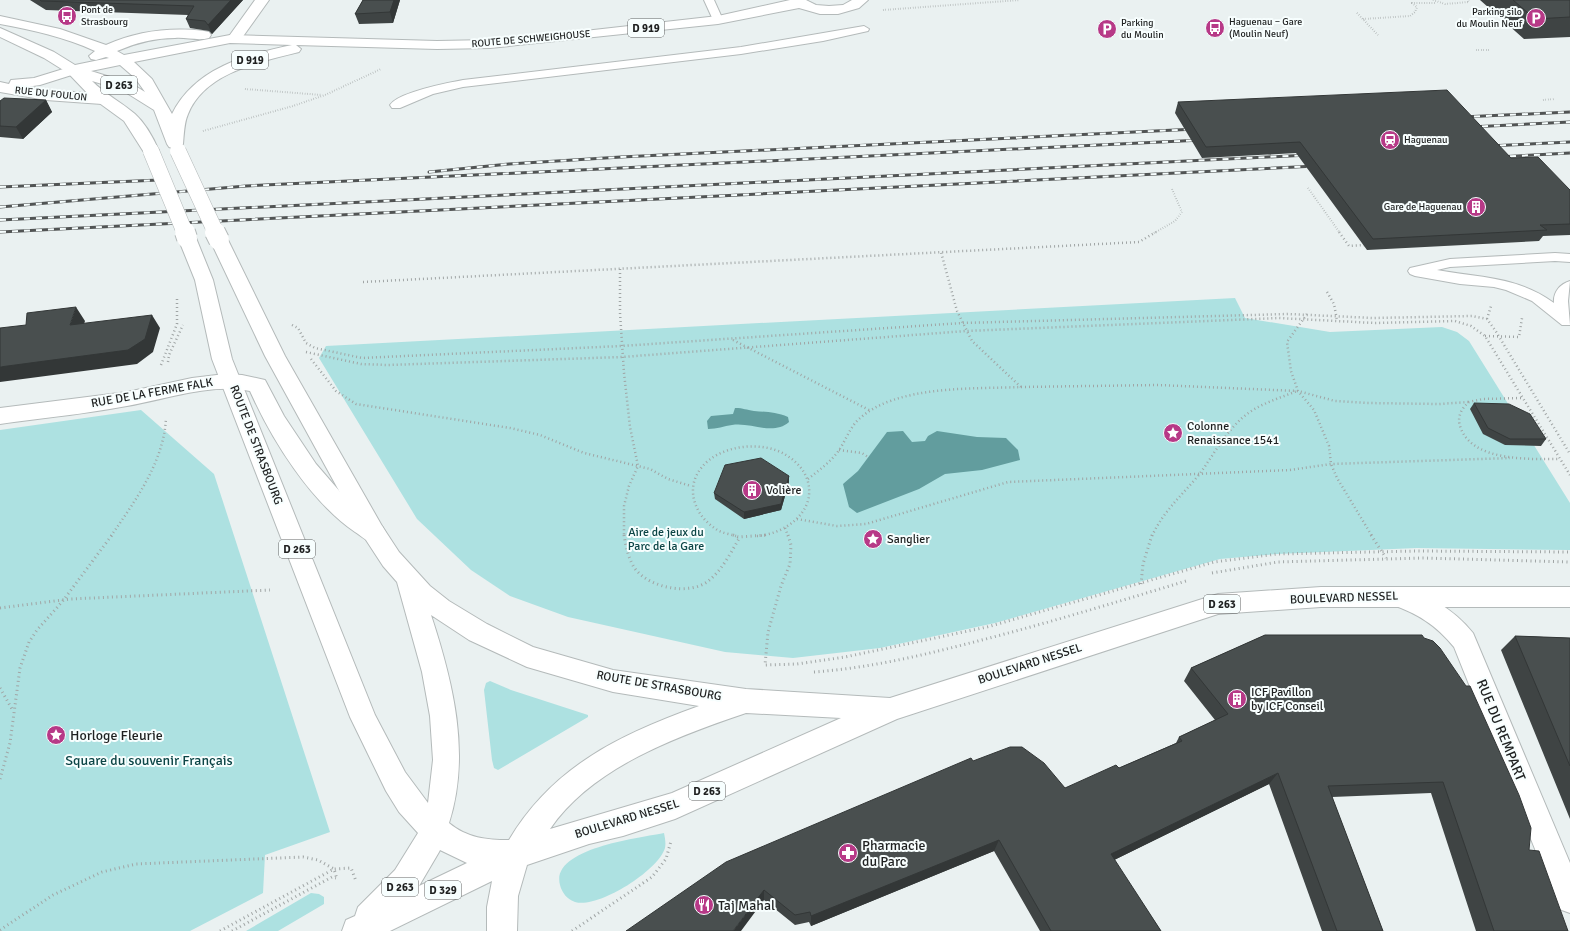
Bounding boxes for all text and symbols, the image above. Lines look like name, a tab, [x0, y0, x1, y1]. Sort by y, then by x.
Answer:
place label: Pont de Strasbourg	[81, 4, 128, 28]
bus stop icon: Pont de Strasbourg	[56, 5, 78, 27]
place label: Parking silo du Moulin Neuf	[1456, 6, 1523, 30]
parking icon: Parking silo du Moulin Neuf	[1525, 7, 1547, 29]
place label: Haguenau − Gare (Moulin Neuf)	[1229, 16, 1302, 40]
place label: Parking du Moulin	[1121, 17, 1164, 41]
bus stop icon: Haguenau − Gare (Moulin Neuf)	[1204, 17, 1226, 39]
parking icon: Parking du Moulin	[1096, 18, 1118, 40]
road number: D 919	[628, 19, 664, 37]
street label: ROUTE DE SCHWEIGHOUSE	[471, 28, 591, 50]
road number: D 919	[232, 51, 268, 69]
road number: D 263	[101, 76, 137, 94]
street label: RUE DU FOULON	[14, 84, 88, 104]
station icon: Haguenau	[1379, 129, 1401, 151]
place label: Haguenau	[1404, 134, 1448, 146]
building icon: Gare de Haguenau	[1465, 196, 1487, 218]
place label: Gare de Haguenau	[1384, 201, 1462, 213]
street label: RUE DE LA FERME FALK	[90, 375, 214, 411]
street label: ROUTE DE STRASBOURG	[226, 383, 286, 507]
place label: Colonne Renaissance 1541	[1187, 419, 1279, 448]
place icon: Colonne Renaissance 1541	[1162, 422, 1184, 444]
building icon: Volière	[741, 479, 763, 501]
place label: Volière	[766, 483, 801, 498]
park label: Aire de jeux du Parc de la Gare	[628, 525, 704, 554]
place icon: Sanglier	[862, 528, 884, 550]
place label: Sanglier	[887, 532, 930, 547]
road number: D 263	[279, 540, 315, 558]
street label: BOULEVARD NESSEL	[1290, 589, 1398, 607]
road number: D 263	[1204, 595, 1240, 613]
street label: BOULEVARD NESSEL	[976, 640, 1084, 688]
street label: ROUTE DE STRASBOURG	[595, 668, 723, 704]
street label: RUE DU REMPART	[1473, 677, 1529, 784]
place label: ICF Pavillon by ICF Conseil	[1251, 685, 1324, 714]
building icon: ICF Pavillon by ICF Conseil	[1226, 688, 1248, 710]
place icon: Horloge Fleurie	[45, 724, 67, 746]
place label: Horloge Fleurie	[70, 727, 163, 744]
park label: Square du souvenir Français	[65, 752, 233, 769]
road number: D 263	[689, 782, 725, 800]
street label: BOULEVARD NESSEL	[573, 796, 681, 842]
place label: Pharmacie du Parc	[862, 837, 926, 870]
pharmacy icon: Pharmacie du Parc	[837, 842, 859, 864]
road number: D 263	[382, 878, 418, 896]
road number: D 329	[425, 881, 461, 899]
restaurant icon: Taj Mahal	[693, 894, 715, 916]
place label: Taj Mahal	[718, 897, 775, 914]

